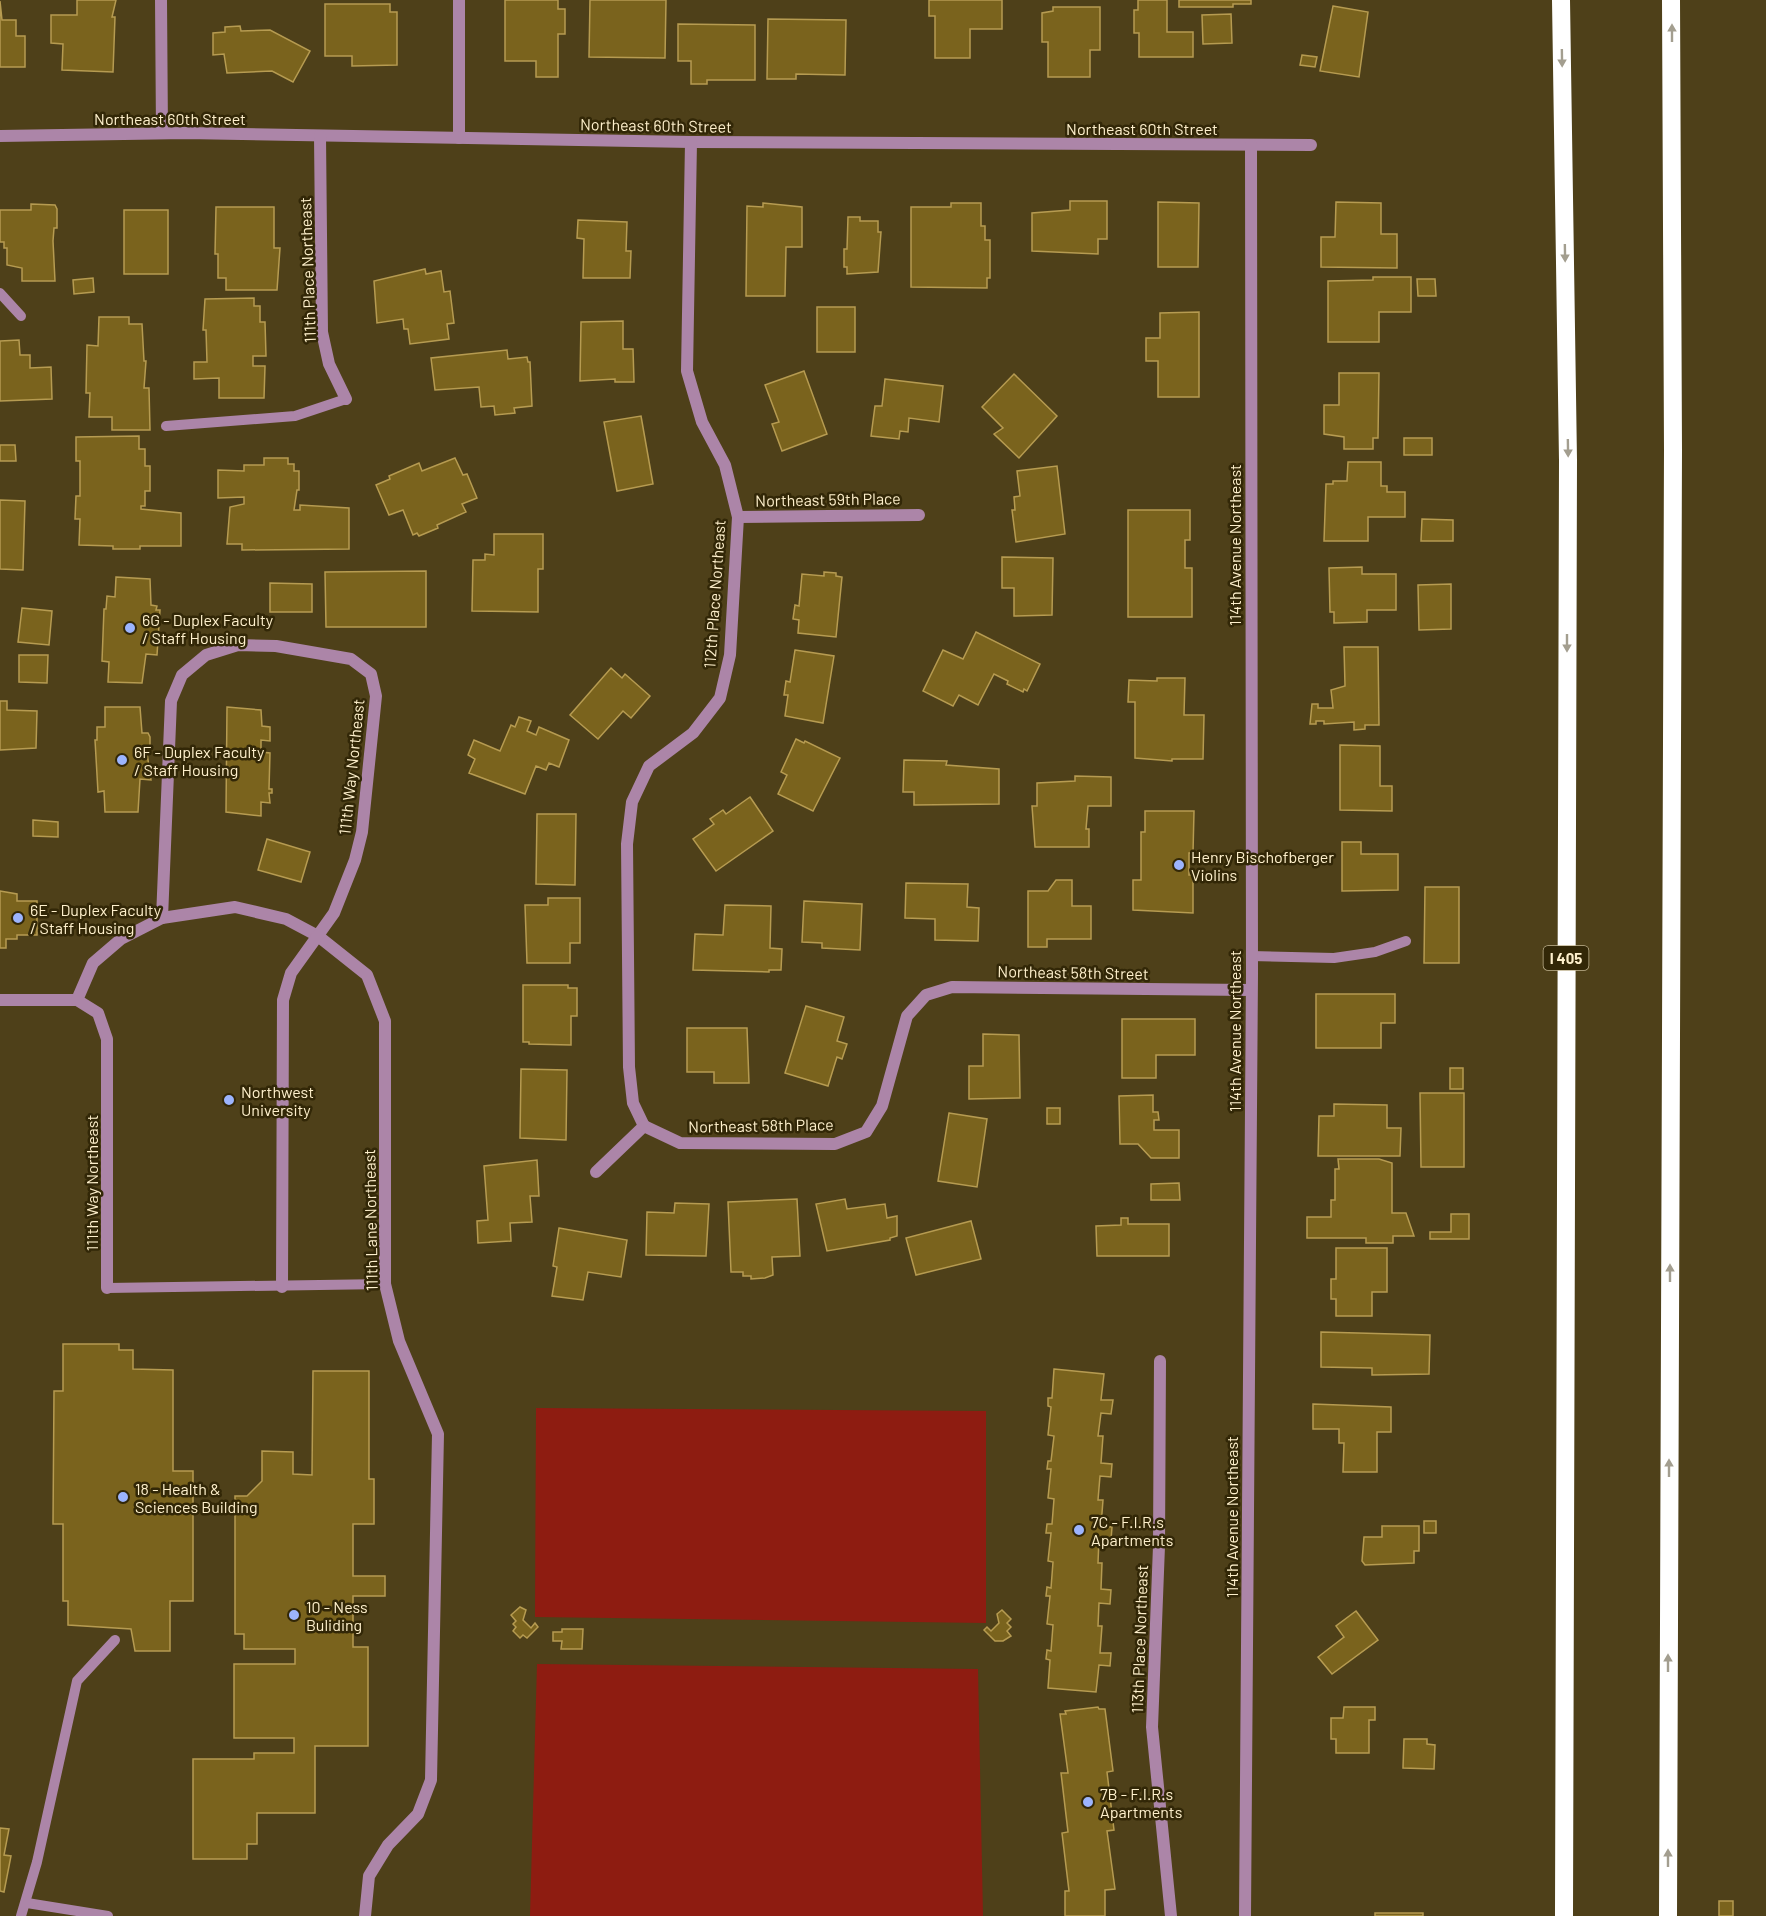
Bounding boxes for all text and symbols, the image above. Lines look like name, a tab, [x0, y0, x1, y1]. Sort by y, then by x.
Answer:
one-way arrow	[1667, 23, 1677, 42]
one-way arrow	[1557, 49, 1567, 68]
street label: Northeast 60th Street	[94, 109, 246, 128]
street label: Northeast 60th Street	[580, 114, 732, 136]
street label: Northeast 60th Street	[1066, 119, 1218, 138]
street label: 111th Place Northeast	[295, 197, 319, 343]
one-way arrow	[1560, 244, 1570, 263]
one-way arrow	[1563, 439, 1572, 458]
street label: 114th Avenue Northeast	[1225, 464, 1244, 626]
street label: Northeast 59th Place	[755, 488, 901, 510]
street label: 112th Place Northeast	[699, 519, 729, 669]
place label: 6G - Duplex Faculty / Staff Housing	[142, 610, 274, 647]
marker: 6G - Duplex Faculty / Staff Housing	[123, 621, 137, 635]
one-way arrow	[1562, 634, 1572, 653]
street label: 111th Way Northeast	[334, 698, 368, 836]
place label: 6F - Duplex Faculty / Staff Housing	[134, 742, 265, 779]
marker: 6F - Duplex Faculty / Staff Housing	[115, 753, 129, 767]
place label: Henry Bischofberger Violins	[1191, 847, 1334, 884]
marker: Henry Bischofberger Violins	[1172, 858, 1186, 872]
place label: 6E - Duplex Faculty / Staff Housing	[30, 900, 162, 937]
marker: 6E - Duplex Faculty / Staff Housing	[11, 911, 25, 925]
road number: I 405	[1544, 946, 1588, 970]
street label: 114th Avenue Northeast	[1225, 950, 1244, 1112]
street label: Northeast 58th Street	[997, 961, 1149, 983]
place label: Northwest University	[241, 1082, 314, 1119]
marker: Northwest University	[222, 1093, 236, 1107]
street label: Northeast 58th Place	[688, 1114, 834, 1136]
street label: 111th Way Northeast	[82, 1115, 101, 1251]
street label: 111th Lane Northeast	[359, 1149, 381, 1291]
one-way arrow	[1665, 1263, 1675, 1282]
street label: 114th Avenue Northeast	[1222, 1436, 1241, 1598]
one-way arrow	[1664, 1458, 1674, 1477]
place label: 18 - Health & Sciences Building	[135, 1479, 257, 1516]
marker: 18 - Health & Sciences Building	[116, 1490, 130, 1504]
place label: 7C - F.I.R.s Apartments	[1091, 1512, 1173, 1549]
marker: 7C - F.I.R.s Apartments	[1072, 1523, 1086, 1537]
street label: 113th Place Northeast	[1127, 1564, 1151, 1714]
place label: 10 - Ness Buliding	[306, 1597, 368, 1634]
marker: 10 - Ness Buliding	[287, 1608, 301, 1622]
one-way arrow	[1663, 1653, 1673, 1672]
place label: 7B - F.I.R.s Apartments	[1100, 1784, 1182, 1821]
marker: 7B - F.I.R.s Apartments	[1081, 1795, 1095, 1809]
one-way arrow	[1663, 1848, 1673, 1867]

